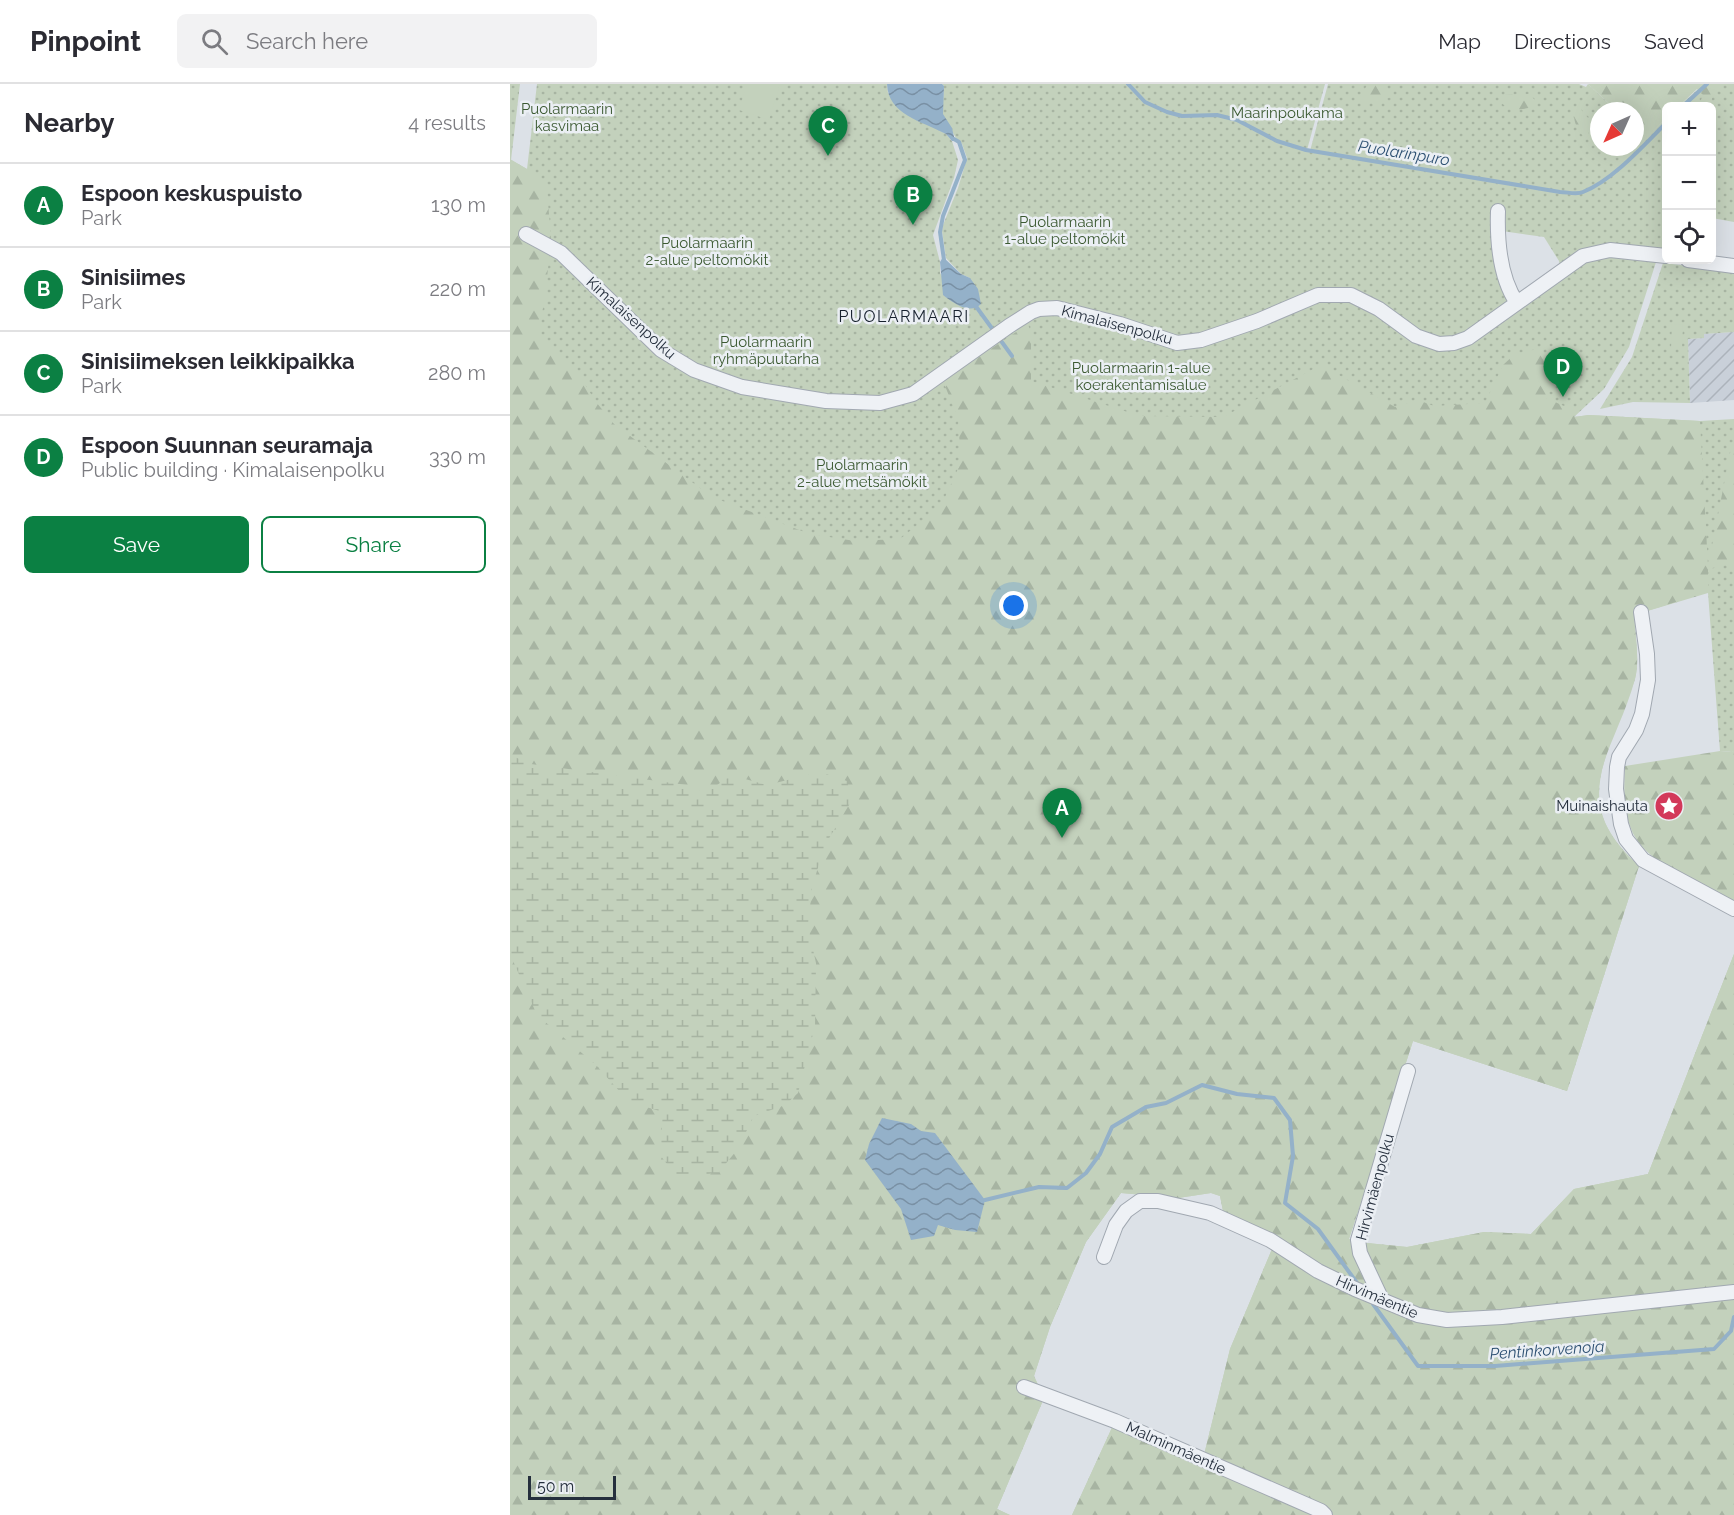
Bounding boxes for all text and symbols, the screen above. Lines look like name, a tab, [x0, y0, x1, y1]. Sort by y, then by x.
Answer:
search box	[177, 14, 597, 68]
text: Pinpoint	[30, 25, 141, 58]
icon: search	[198, 25, 231, 58]
text: Search here	[246, 28, 368, 54]
text: Map	[1438, 29, 1481, 54]
text: Directions	[1514, 29, 1611, 54]
text: Saved	[1644, 29, 1704, 54]
park label: Puolarmaarin kasvimaa	[521, 100, 613, 135]
north arrow	[1590, 102, 1644, 156]
map controls	[1662, 102, 1716, 264]
button: +	[1662, 102, 1716, 156]
park label: Maarinpoukama	[1231, 104, 1343, 122]
pin: C	[808, 106, 848, 156]
text: Nearby	[24, 108, 114, 138]
text: 4 results	[408, 111, 486, 135]
water label: Puolarinpuro	[1357, 136, 1451, 170]
button: −	[1662, 156, 1716, 210]
pin: B	[894, 176, 932, 225]
text: Espoon keskuspuisto	[81, 180, 302, 206]
text: A	[37, 193, 50, 217]
text: 130 m	[431, 193, 486, 217]
text: Park	[81, 206, 122, 230]
button: locate	[1662, 210, 1716, 264]
park label: Puolarmaarin 1-alue peltomökit	[1004, 213, 1126, 248]
park label: Puolarmaarin 2-alue peltomökit	[646, 234, 768, 269]
text: Sinisiimes	[81, 264, 186, 290]
street label: Kimalaisenpolku	[582, 273, 680, 363]
text: B	[37, 277, 50, 301]
text: 220 m	[429, 277, 486, 301]
text: Park	[81, 290, 122, 314]
street label: Kimalaisenpolku	[1059, 302, 1175, 349]
district label: PUOLARMAARI	[838, 307, 970, 326]
park label: Puolarmaarin ryhmäpuutarha	[713, 333, 819, 368]
text: Sinisiimeksen leikkipaikka	[81, 348, 355, 374]
pin: D	[1544, 348, 1582, 397]
park label: Puolarmaarin 1-alue koerakentamisalue	[1072, 359, 1210, 394]
text: C	[37, 361, 50, 385]
text: 280 m	[428, 361, 486, 385]
text: Park	[81, 374, 122, 398]
text: Espoon Suunnan seuramaja	[81, 432, 373, 458]
text: D	[36, 445, 51, 469]
text: 330 m	[429, 445, 486, 469]
park label: Puolarmaarin 2-alue metsämökit	[797, 456, 927, 491]
text: Public building · Kimalaisenpolku	[81, 458, 385, 482]
button: Save	[24, 516, 249, 573]
button: Share	[261, 516, 486, 573]
your location	[999, 591, 1028, 620]
pin: A	[1042, 788, 1082, 838]
place icon: Muinaishauta	[1653, 790, 1685, 822]
place label: Muinaishauta	[1556, 797, 1648, 815]
street label: Hirvimäenpolku	[1352, 1132, 1398, 1242]
street label: Hirvimäentie	[1333, 1272, 1421, 1322]
water label: Pentinkorvenoja	[1489, 1336, 1605, 1363]
street label: Malminmäentie	[1123, 1418, 1229, 1478]
scale bar	[528, 1473, 616, 1500]
text: 50 m	[537, 1477, 574, 1496]

